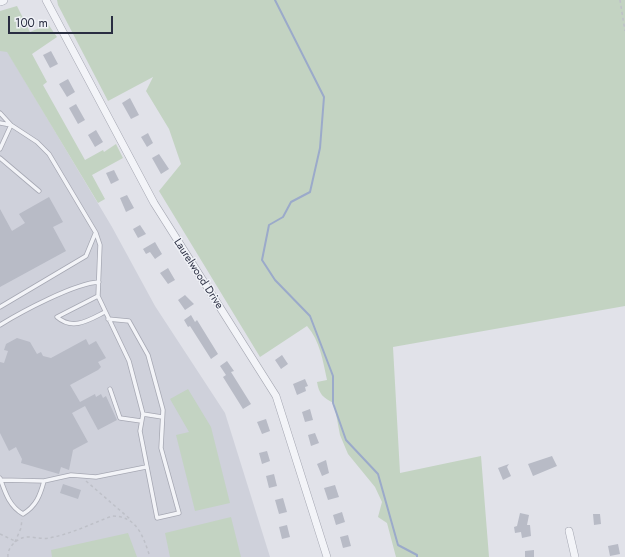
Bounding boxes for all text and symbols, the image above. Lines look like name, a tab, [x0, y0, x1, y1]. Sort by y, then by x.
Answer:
scale bar	[10, 8, 115, 34]
text: 100 m	[15, 14, 48, 32]
street label: Laurelwood Drive	[170, 236, 226, 312]

